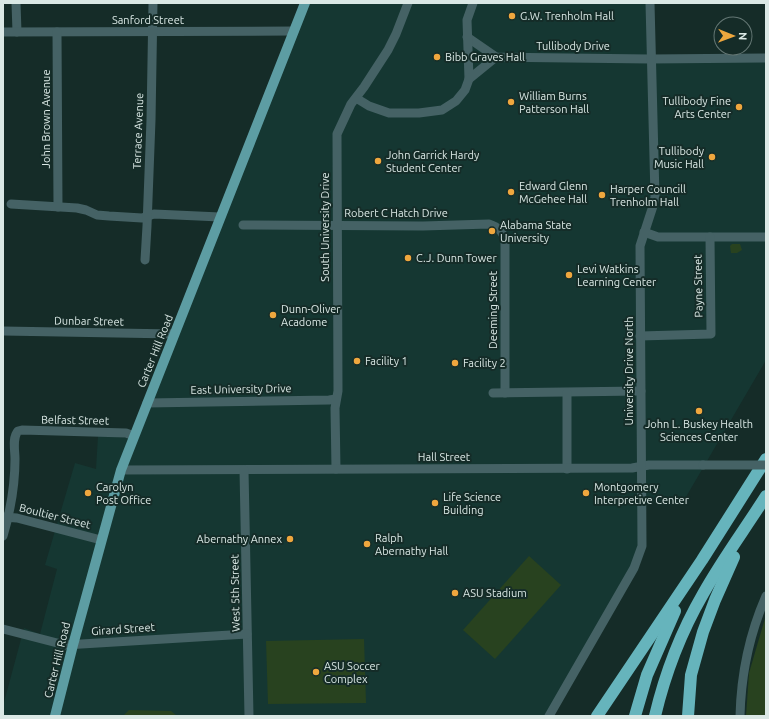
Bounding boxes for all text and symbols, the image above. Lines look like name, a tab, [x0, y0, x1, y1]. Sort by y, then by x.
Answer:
place label: G.W. Trenholm Hall	[520, 10, 614, 22]
marker: G.W. Trenholm Hall	[507, 11, 517, 21]
street label: Sanford Street	[112, 14, 185, 26]
north arrow	[713, 16, 753, 56]
text: N	[737, 32, 749, 40]
street label: Tullibody Drive	[536, 40, 610, 52]
place label: Bibb Graves Hall	[445, 51, 525, 63]
marker: Bibb Graves Hall	[432, 52, 442, 62]
street label: John Brown Avenue	[40, 70, 52, 168]
place label: William Burns Patterson Hall	[519, 90, 589, 115]
street label: Terrace Avenue	[131, 93, 145, 169]
place label: Tullibody Fine Arts Center	[663, 95, 732, 120]
marker: William Burns Patterson Hall	[506, 97, 516, 107]
marker: Tullibody Fine Arts Center	[734, 102, 744, 112]
place label: Tullibody Music Hall	[654, 145, 705, 170]
place label: John Garrick Hardy Student Center	[386, 149, 480, 174]
marker: Tullibody Music Hall	[707, 152, 717, 162]
marker: John Garrick Hardy Student Center	[373, 156, 383, 166]
street label: South University Drive	[319, 172, 331, 282]
place label: Edward Glenn McGehee Hall	[519, 180, 588, 205]
place label: Harper Councill Trenholm Hall	[610, 183, 686, 208]
marker: Edward Glenn McGehee Hall	[506, 187, 516, 197]
marker: Harper Councill Trenholm Hall	[597, 190, 607, 200]
street label: Robert C Hatch Drive	[344, 207, 448, 219]
place label: Alabama State University	[500, 219, 572, 244]
marker: Alabama State University	[487, 226, 497, 236]
place label: C.J. Dunn Tower	[416, 252, 497, 264]
marker: C.J. Dunn Tower	[403, 253, 413, 263]
street label: Payne Street	[691, 254, 705, 318]
place label: Levi Watkins Learning Center	[577, 263, 657, 288]
street label: Deeming Street	[487, 270, 499, 349]
marker: Levi Watkins Learning Center	[564, 270, 574, 280]
place label: Dunn-Oliver Acadome	[281, 303, 341, 328]
marker: Dunn-Oliver Acadome	[268, 310, 278, 320]
street label: Carter Hill Road	[135, 313, 175, 389]
street label: Dunbar Street	[54, 314, 125, 328]
street label: University Drive North	[623, 316, 635, 426]
place label: Facility 1	[365, 355, 408, 367]
marker: Facility 1	[352, 356, 362, 366]
place label: Facility 2	[463, 357, 506, 369]
marker: Facility 2	[450, 358, 460, 368]
street label: East University Drive	[190, 382, 292, 396]
marker: John L. Buskey Health Sciences Center	[694, 406, 704, 416]
street label: Belfast Street	[41, 413, 110, 427]
place label: John L. Buskey Health Sciences Center	[645, 418, 753, 443]
street label: Hall Street	[418, 451, 471, 463]
place label: Carolyn Post Office	[96, 481, 151, 506]
place label: Montgomery Interpretive Center	[594, 481, 690, 506]
marker: Carolyn Post Office	[83, 488, 93, 498]
marker: Montgomery Interpretive Center	[581, 488, 591, 498]
place label: Life Science Building	[443, 491, 501, 516]
marker: Life Science Building	[430, 498, 440, 508]
street label: Boultier Street	[18, 501, 93, 531]
place label: Ralph Abernathy Hall	[375, 532, 448, 557]
place label: Abernathy Annex	[197, 533, 282, 545]
marker: Abernathy Annex	[285, 534, 295, 544]
marker: Ralph Abernathy Hall	[362, 539, 372, 549]
street label: West 5th Street	[228, 553, 242, 632]
place label: ASU Stadium	[463, 587, 527, 599]
marker: ASU Stadium	[450, 588, 460, 598]
street label: Carter Hill Road	[42, 621, 72, 699]
street label: Girard Street	[91, 621, 156, 637]
place label: ASU Soccer Complex	[324, 660, 381, 685]
marker: ASU Soccer Complex	[311, 667, 321, 677]

